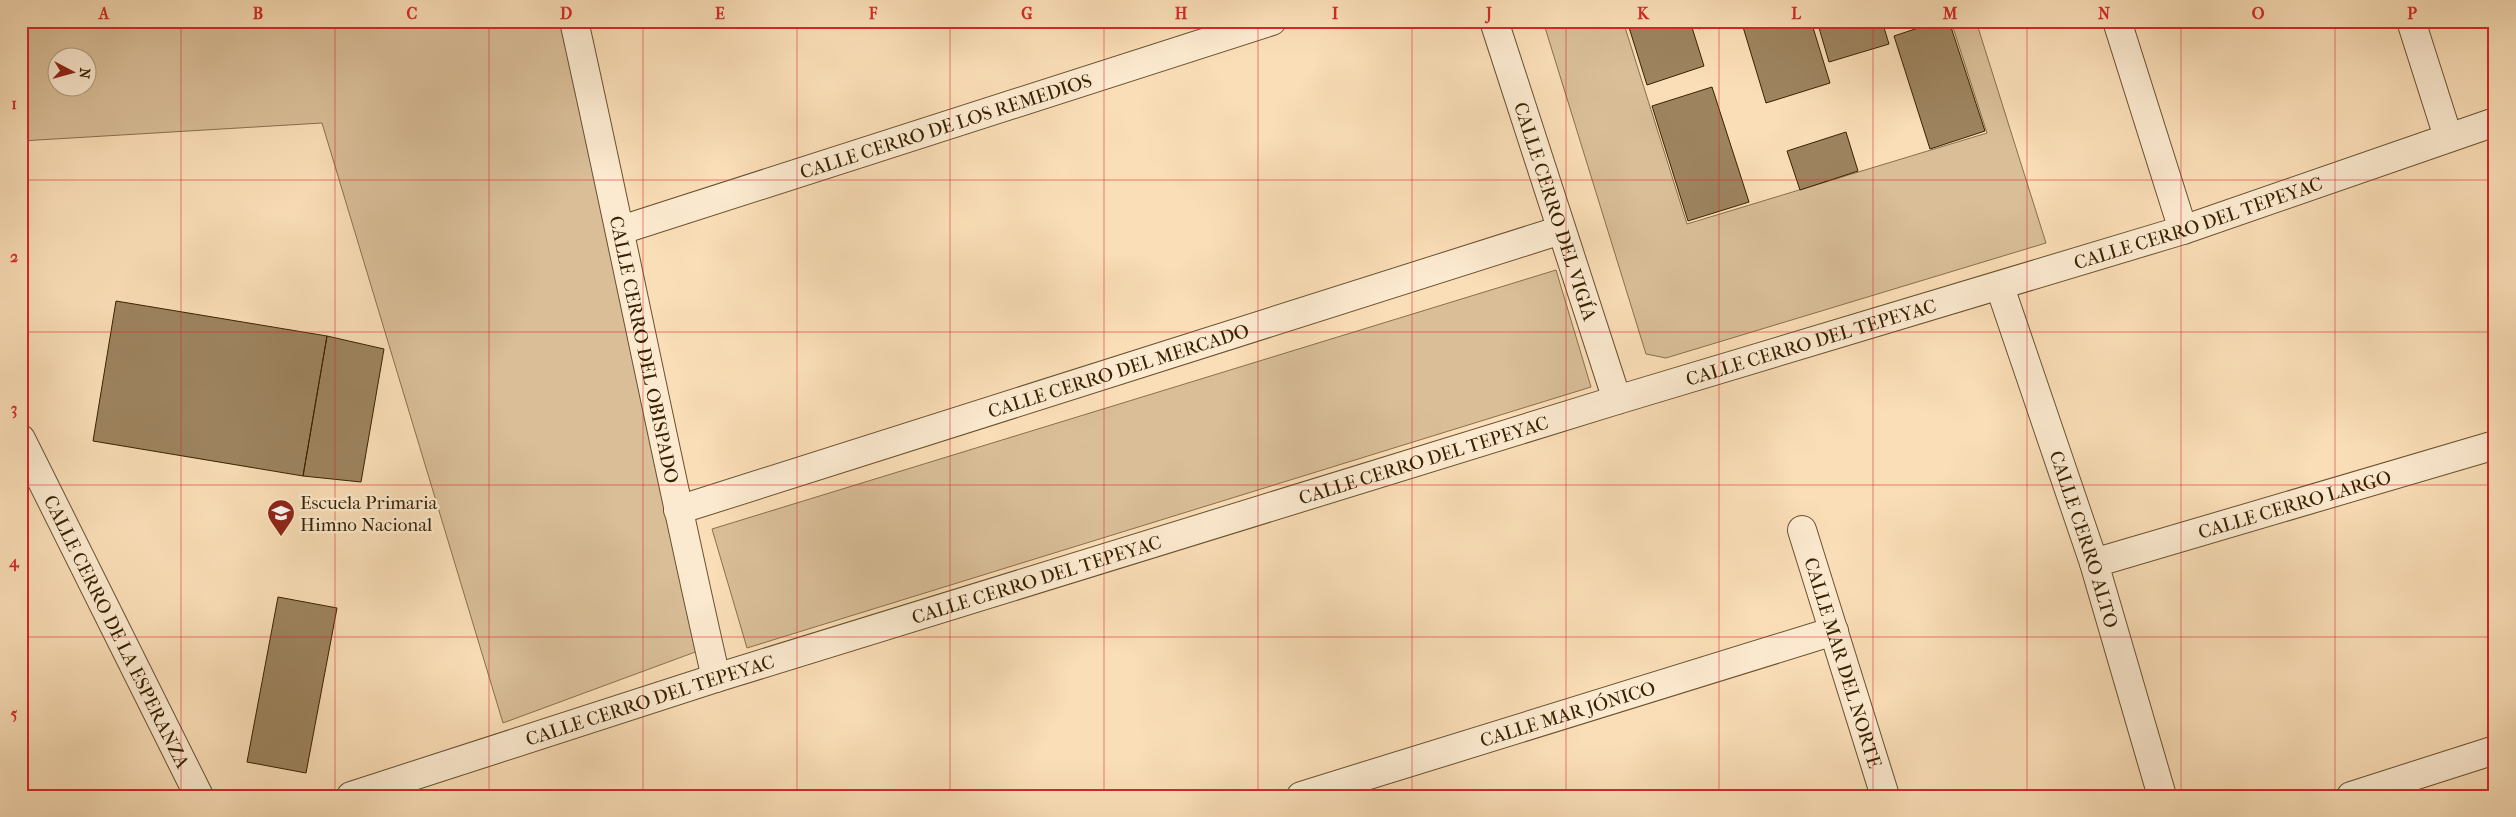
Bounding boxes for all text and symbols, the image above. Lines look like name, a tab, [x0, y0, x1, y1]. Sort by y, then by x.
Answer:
text: A	[98, 4, 110, 23]
text: B	[253, 4, 263, 23]
text: C	[407, 4, 418, 23]
text: D	[560, 4, 572, 23]
text: E	[715, 4, 725, 23]
text: F	[868, 4, 878, 23]
text: G	[1021, 4, 1033, 23]
text: H	[1175, 4, 1188, 23]
text: I	[1332, 4, 1339, 23]
text: J	[1484, 4, 1492, 24]
text: K	[1637, 4, 1650, 23]
text: L	[1791, 4, 1801, 23]
text: M	[1942, 4, 1958, 23]
text: N	[2098, 4, 2111, 23]
text: O	[2252, 4, 2265, 23]
text: P	[2407, 4, 2417, 23]
north arrow	[48, 48, 98, 98]
text: N	[75, 67, 93, 80]
street label: CALLE CERRO DE LOS REMEDIOS	[797, 70, 1095, 184]
text: 1	[11, 94, 17, 113]
street label: CALLE CERRO DEL VIGÍA	[1509, 99, 1601, 324]
street label: CALLE CERRO DEL TEPEYAC	[2071, 173, 2325, 274]
street label: CALLE CERRO DEL OBISPADO	[605, 214, 683, 485]
text: 2	[10, 247, 18, 266]
street label: CALLE CERRO DEL TEPEYAC	[1683, 295, 1939, 391]
street label: CALLE CERRO DEL MERCADO	[985, 320, 1252, 423]
text: 3	[11, 399, 17, 419]
street label: CALLE CERRO DEL TEPEYAC	[1296, 412, 1551, 510]
street label: CALLE CERRO ALTO	[2045, 448, 2122, 631]
street label: CALLE CERRO LARGO	[2196, 466, 2394, 544]
street label: CALLE CERRO DE LA ESPERANZA	[39, 492, 194, 773]
place label: Escuela Primaria Himno Nacional	[300, 492, 438, 536]
school or university icon: Escuela Primaria Himno Nacional	[266, 498, 296, 537]
street label: CALLE CERRO DEL TEPEYAC	[909, 531, 1164, 629]
text: 4	[8, 552, 20, 572]
street label: CALLE MAR DEL NORTE	[1799, 555, 1886, 771]
street label: CALLE CERRO DEL TEPEYAC	[523, 651, 777, 751]
street label: CALLE MAR JÓNICO	[1477, 677, 1658, 752]
text: 5	[11, 704, 18, 723]

